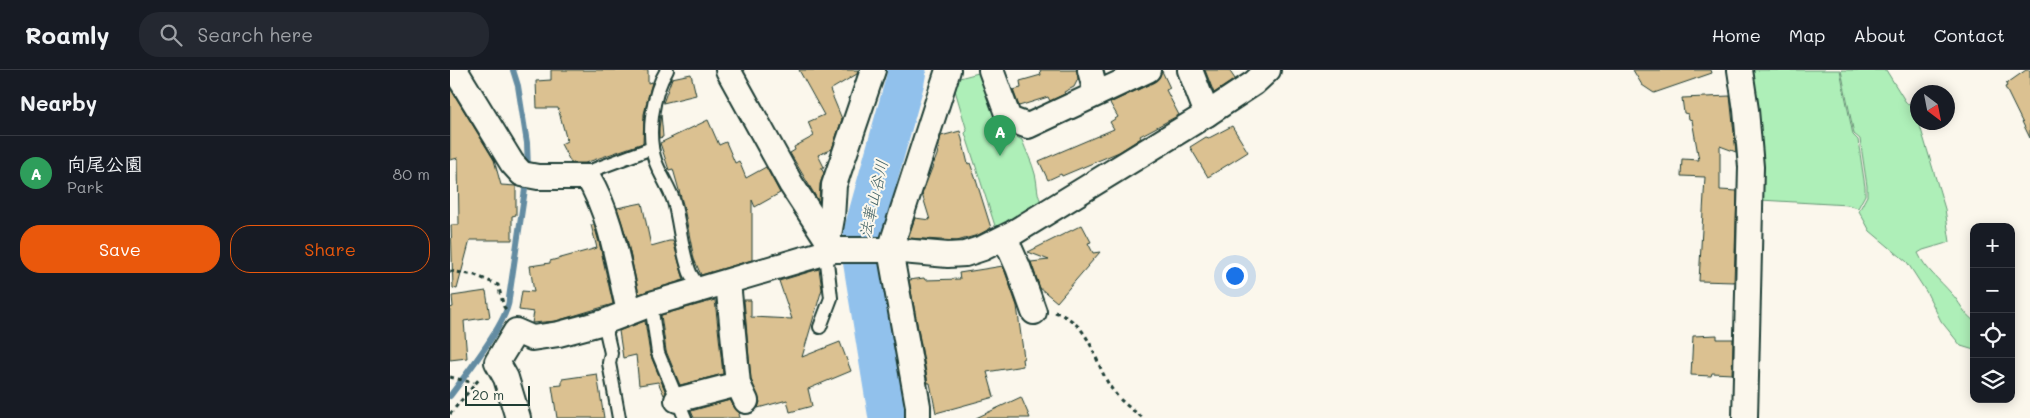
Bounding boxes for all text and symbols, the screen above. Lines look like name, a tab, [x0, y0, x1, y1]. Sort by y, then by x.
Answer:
search box	[139, 12, 489, 57]
text: Roamly	[25, 19, 109, 50]
icon: search	[157, 21, 185, 49]
text: Search here	[197, 22, 313, 47]
text: Home	[1712, 23, 1761, 47]
text: Map	[1789, 23, 1825, 47]
text: About	[1853, 23, 1906, 47]
text: Contact	[1934, 23, 2005, 47]
north arrow	[1910, 85, 1955, 130]
text: Nearby	[20, 89, 97, 116]
pin: A	[984, 115, 1016, 156]
text: 向尾公園	[67, 151, 143, 176]
water label: 法華山谷川	[853, 158, 892, 240]
text: A	[30, 163, 42, 184]
text: 80 m	[393, 163, 430, 184]
text: Park	[67, 176, 103, 197]
map controls	[1970, 223, 2015, 403]
button: +	[1970, 223, 2015, 268]
button: Save	[20, 225, 220, 273]
button: Share	[230, 225, 430, 273]
your location	[1222, 263, 1248, 289]
button: −	[1970, 268, 2015, 313]
button: locate	[1970, 313, 2015, 358]
button: layers	[1970, 358, 2015, 403]
scale bar	[465, 383, 530, 406]
text: 20 m	[472, 385, 504, 404]

